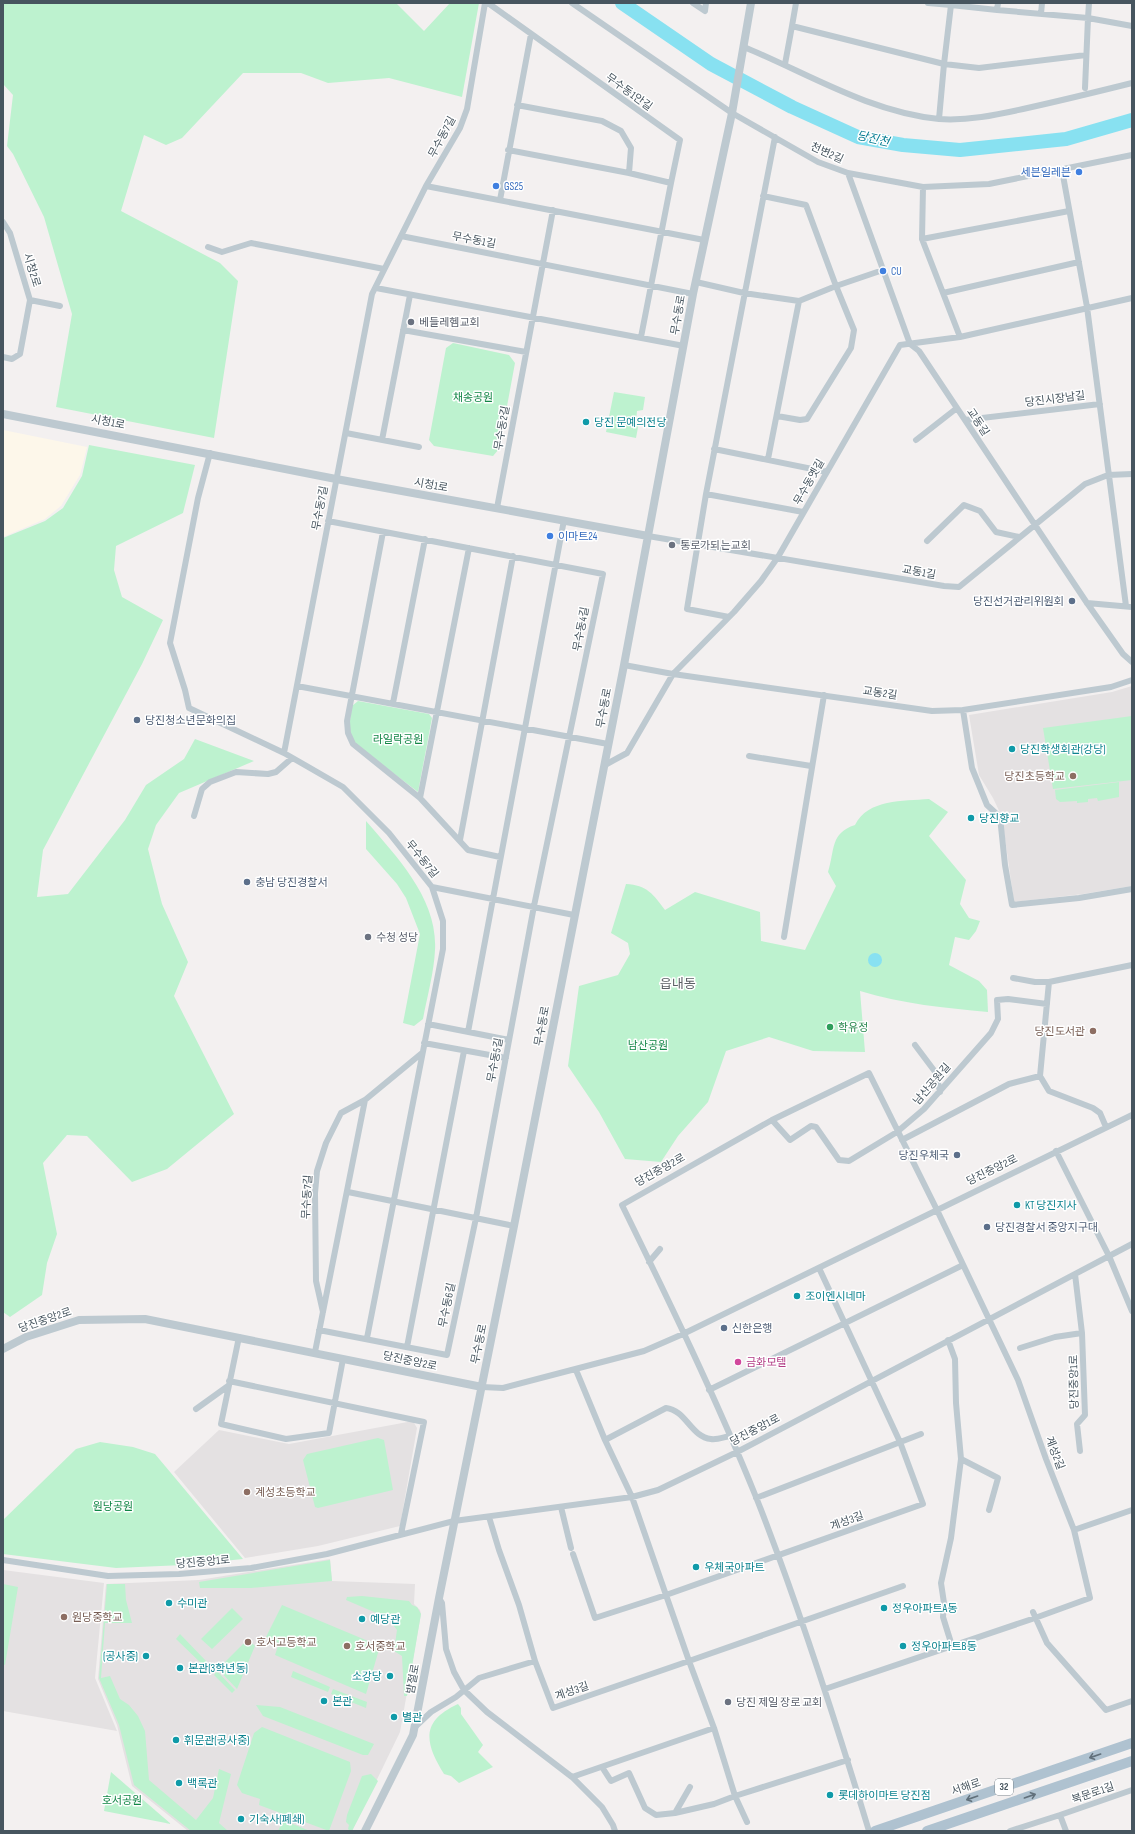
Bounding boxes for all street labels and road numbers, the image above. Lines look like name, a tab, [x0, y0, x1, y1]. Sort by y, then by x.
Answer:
street label: 무수동1안길	[603, 71, 655, 113]
street label: 무수동7길	[426, 114, 458, 160]
street label: 천변2길	[808, 140, 846, 166]
street label: 무수동1길	[451, 229, 497, 251]
street label: 시청2로	[21, 251, 43, 289]
street label: 무수동로	[668, 294, 688, 336]
street label: 당진시장남길	[1024, 389, 1086, 409]
street label: 무수동2길	[492, 405, 512, 451]
street label: 교동길	[964, 406, 992, 438]
street label: 시청1로	[90, 412, 126, 432]
street label: 무수동옛길	[791, 457, 827, 507]
street label: 시청1로	[413, 476, 449, 494]
street label: 무수동7길	[309, 485, 331, 531]
street label: 교동1길	[901, 563, 937, 581]
street label: 무수동4길	[570, 606, 592, 652]
street label: 교동2길	[862, 684, 898, 702]
street label: 무수동로	[594, 687, 614, 729]
street label: 무수동7길	[403, 837, 441, 881]
street label: 무수동로	[532, 1005, 552, 1047]
street label: 무수동5길	[484, 1037, 506, 1083]
street label: 남산공원길	[910, 1061, 954, 1107]
street label: 당진중앙2로	[633, 1151, 687, 1189]
street label: 당진중앙2로	[964, 1152, 1020, 1188]
street label: 무수동7길	[299, 1174, 315, 1220]
street label: 무수동6길	[436, 1281, 458, 1329]
street label: 당진중앙2로	[17, 1305, 73, 1335]
street label: 무수동로	[468, 1323, 490, 1365]
street label: 당진중앙2로	[382, 1349, 438, 1373]
street label: 당진중앙1로	[1067, 1355, 1081, 1409]
street label: 당진중앙1로	[728, 1411, 782, 1449]
street label: 계성2길	[1043, 1434, 1067, 1472]
street label: 계성3길	[828, 1509, 866, 1533]
street label: 당진중앙1로	[175, 1553, 231, 1571]
street label: 밤절로	[404, 1663, 422, 1695]
street label: 계성3길	[553, 1679, 591, 1703]
street label: 서해로	[950, 1776, 982, 1798]
road number: 32	[995, 1779, 1013, 1795]
street label: 북문로1길	[1070, 1780, 1116, 1806]

